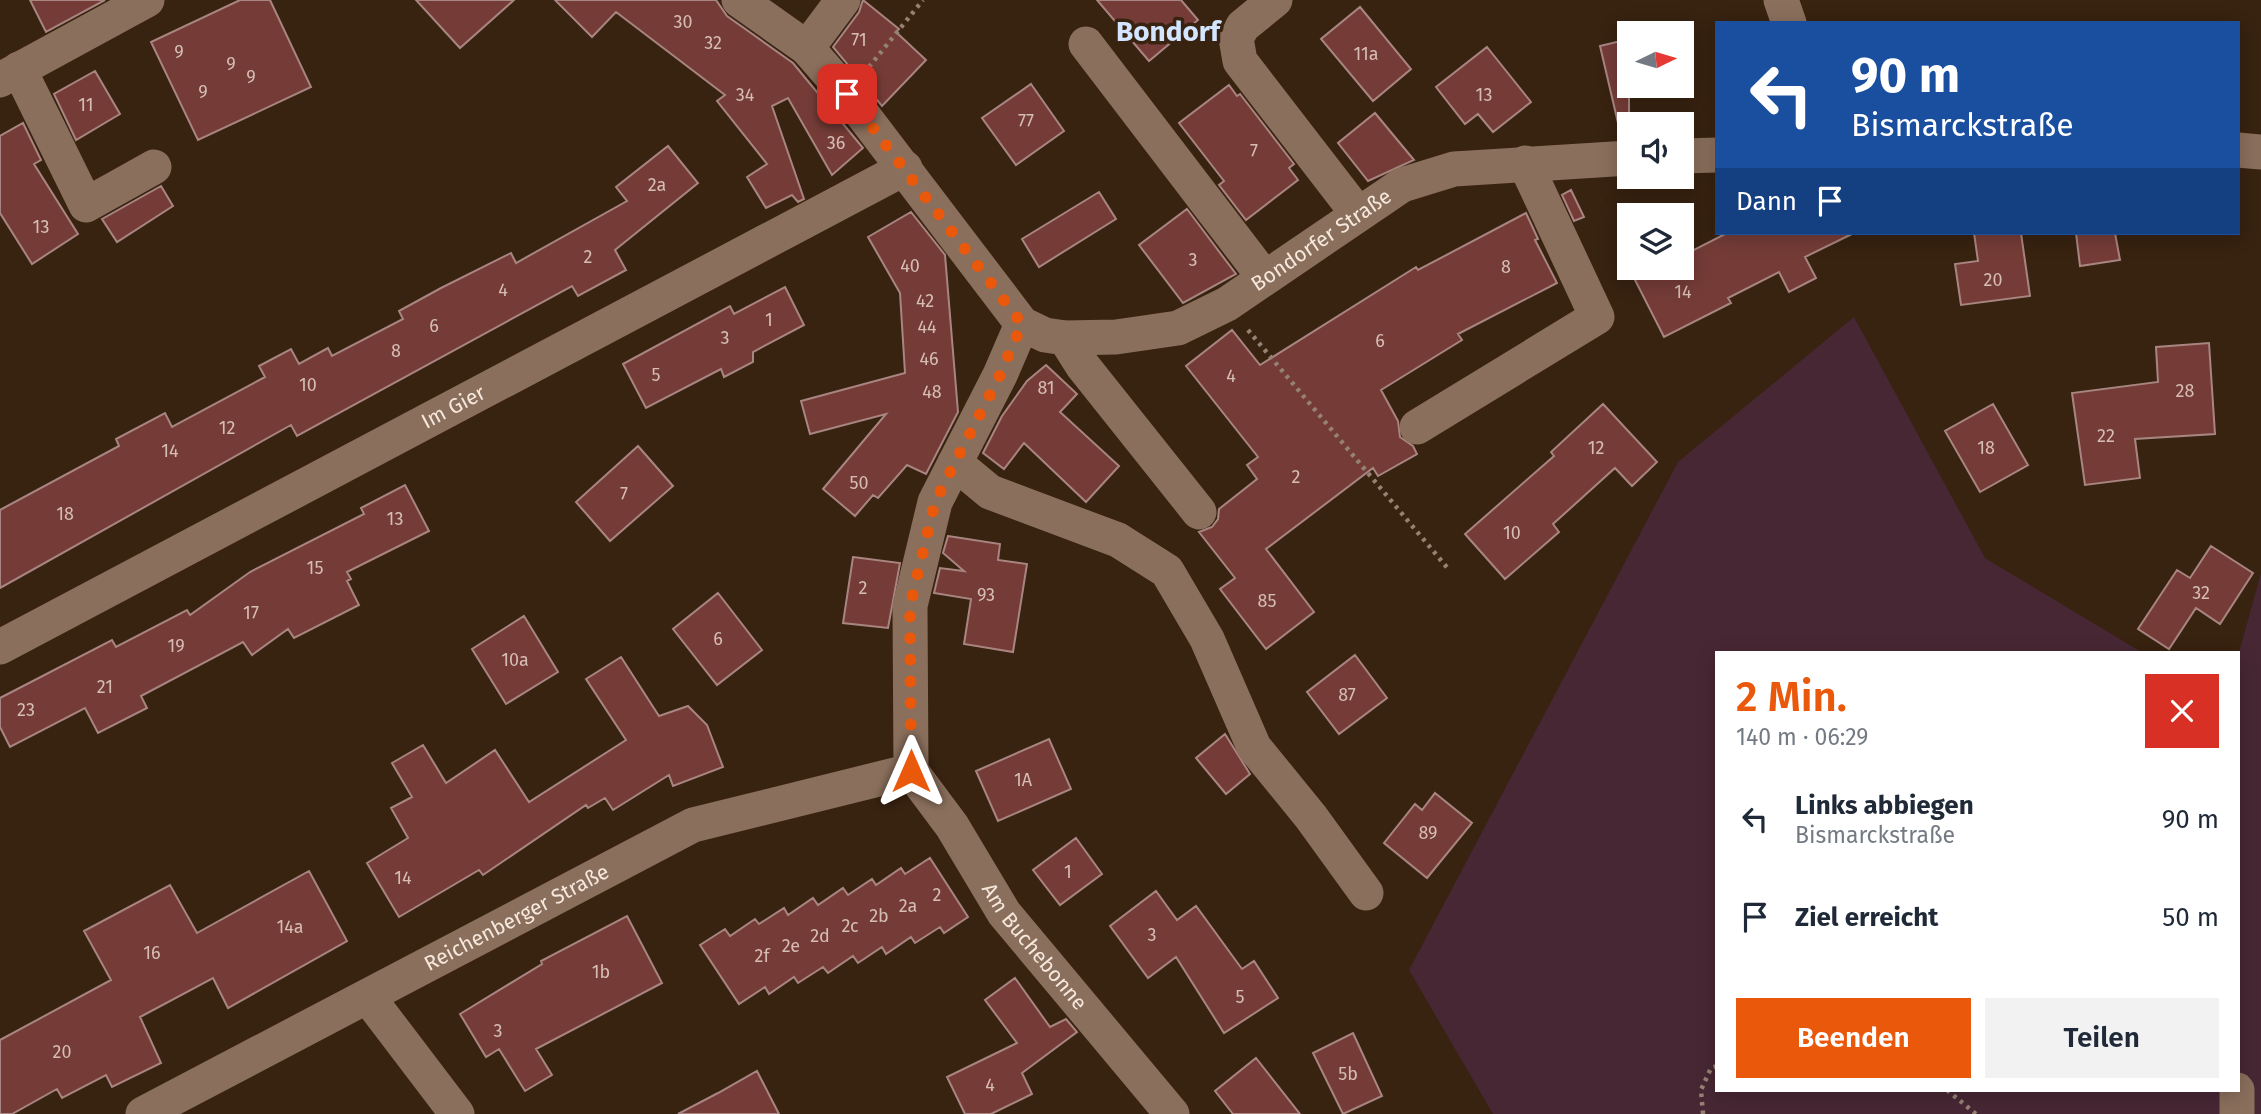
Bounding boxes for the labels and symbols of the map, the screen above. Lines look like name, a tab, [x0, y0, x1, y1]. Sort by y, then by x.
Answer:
house number: 30	[673, 11, 693, 33]
district label: Bondorf	[1116, 15, 1223, 48]
north arrow	[1617, 21, 1694, 98]
house number: 71	[851, 29, 867, 51]
house number: 32	[704, 32, 722, 54]
house number: 9	[174, 41, 184, 63]
house number: 11a	[1353, 43, 1379, 65]
house number: 9	[226, 53, 236, 75]
pin	[817, 64, 877, 124]
house number: 9	[246, 66, 256, 88]
house number: 9	[198, 81, 208, 103]
house number: 34	[736, 84, 755, 106]
house number: 13	[1476, 84, 1492, 106]
house number: 11	[78, 94, 94, 116]
house number: 77	[1018, 110, 1034, 132]
house number: 36	[827, 132, 845, 154]
house number: 7	[1250, 140, 1258, 162]
house number: 2a	[648, 174, 666, 196]
street label: Bondorfer Straße	[1246, 183, 1396, 297]
house number: 13	[33, 216, 49, 238]
house number: 2	[584, 246, 593, 268]
house number: 3	[1189, 249, 1197, 271]
house number: 40	[900, 255, 920, 277]
house number: 8	[1501, 256, 1511, 278]
house number: 20	[1984, 269, 2002, 291]
house number: 4	[498, 279, 508, 301]
house number: 14	[1674, 281, 1692, 303]
house number: 42	[916, 290, 934, 312]
house number: 1	[765, 309, 773, 331]
house number: 6	[429, 315, 439, 337]
house number: 44	[917, 316, 937, 338]
house number: 3	[721, 327, 729, 349]
house number: 6	[1375, 330, 1385, 352]
house number: 8	[391, 340, 401, 362]
house number: 46	[919, 348, 939, 370]
house number: 5	[651, 364, 661, 386]
house number: 4	[1226, 365, 1236, 387]
house number: 10	[299, 374, 317, 396]
house number: 81	[1037, 377, 1055, 399]
street label: Im Gier	[417, 379, 490, 435]
house number: 28	[2176, 380, 2194, 402]
house number: 48	[922, 381, 942, 403]
house number: 12	[219, 417, 235, 439]
house number: 22	[2097, 425, 2115, 447]
house number: 12	[1588, 437, 1604, 459]
house number: 18	[1977, 437, 1995, 459]
house number: 14	[161, 440, 179, 462]
house number: 2	[1292, 466, 1301, 488]
house number: 50	[849, 472, 869, 494]
house number: 7	[620, 483, 628, 505]
house number: 18	[56, 503, 74, 525]
house number: 13	[387, 508, 403, 530]
house number: 10	[1503, 522, 1521, 544]
house number: 15	[307, 557, 323, 579]
house number: 2	[859, 577, 868, 599]
house number: 32	[2192, 582, 2210, 604]
house number: 93	[977, 584, 995, 606]
house number: 85	[1258, 590, 1276, 612]
house number: 17	[243, 602, 259, 624]
house number: 6	[713, 628, 723, 650]
house number: 19	[167, 635, 185, 657]
house number: 10a	[501, 649, 529, 671]
house number: 21	[97, 676, 113, 698]
house number: 87	[1338, 684, 1356, 706]
house number: 23	[17, 699, 35, 721]
position arrow	[874, 734, 948, 808]
house number: 1A	[1014, 769, 1033, 791]
house number: 89	[1418, 822, 1438, 844]
street label: Reichenberger Straße	[420, 858, 613, 977]
house number: 1	[1064, 861, 1072, 883]
house number: 14	[394, 867, 412, 889]
street label: Am Buchebonne	[976, 878, 1093, 1015]
house number: 2	[933, 884, 942, 906]
house number: 2a	[899, 895, 917, 917]
house number: 2b	[869, 905, 889, 927]
house number: 2c	[841, 915, 859, 937]
house number: 14a	[276, 916, 304, 938]
house number: 3	[1148, 924, 1156, 946]
house number: 2d	[810, 925, 830, 947]
house number: 2e	[782, 935, 800, 957]
house number: 16	[143, 942, 161, 964]
house number: 2f	[755, 945, 771, 967]
house number: 1b	[592, 961, 610, 983]
house number: 5	[1235, 986, 1245, 1008]
house number: 3	[494, 1020, 502, 1042]
house number: 20	[53, 1041, 71, 1063]
house number: 5b	[1338, 1063, 1358, 1085]
house number: 4	[985, 1074, 995, 1096]

